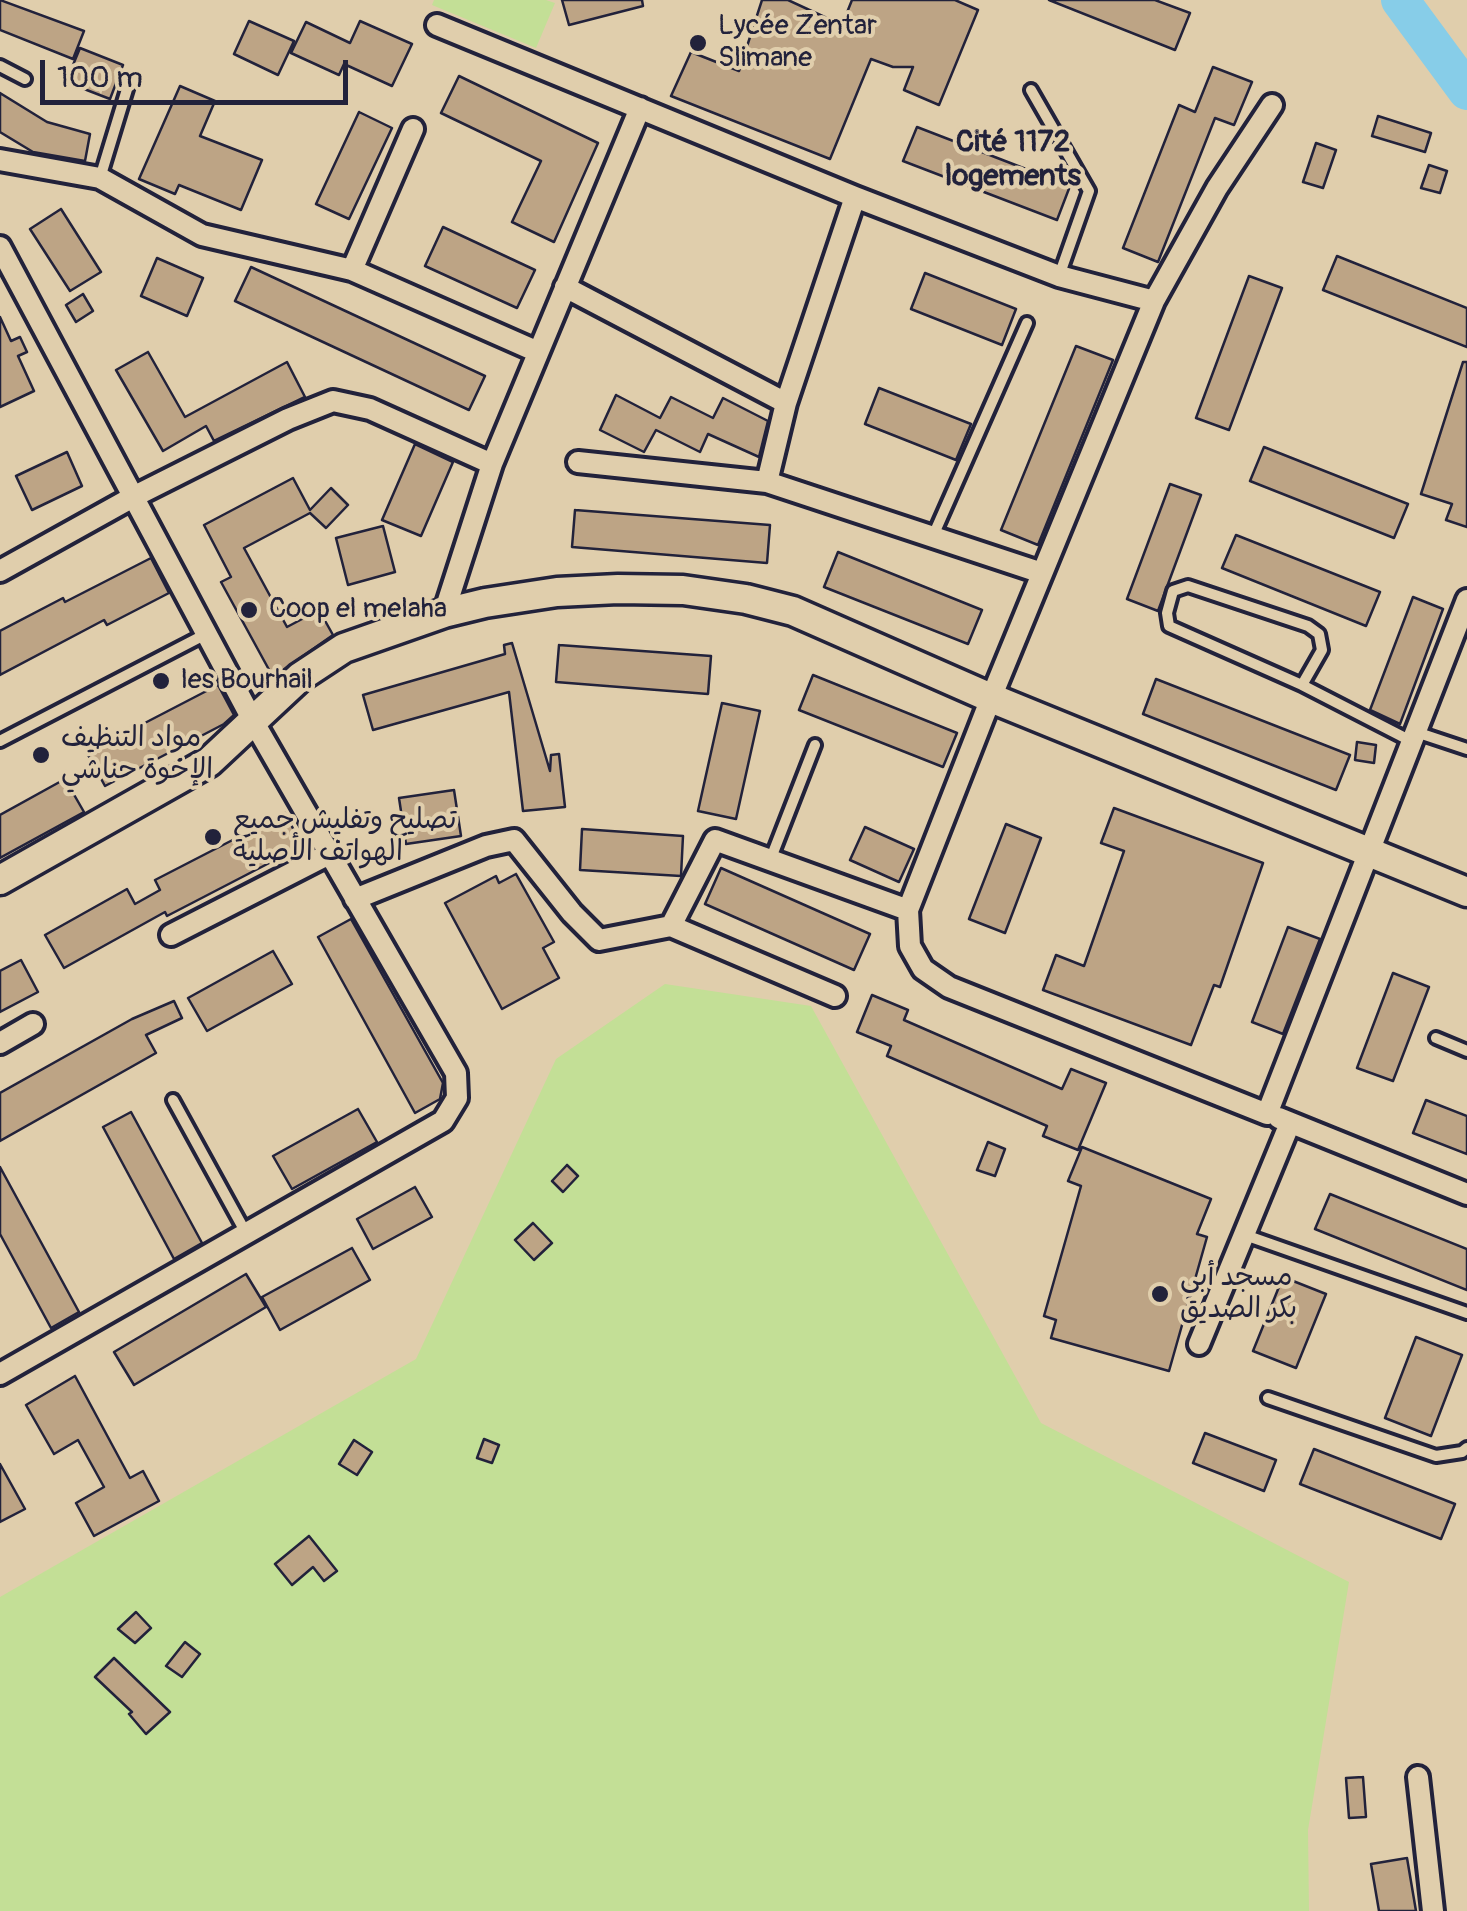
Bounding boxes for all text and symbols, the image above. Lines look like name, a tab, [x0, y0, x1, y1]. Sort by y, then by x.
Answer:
place label: Lycée Zentar Slimane	[718, 10, 877, 76]
marker: Lycée Zentar Slimane	[687, 32, 709, 54]
scale bar	[45, 40, 352, 102]
text: 100 m	[57, 59, 143, 96]
district label: Cité 1172 logements	[945, 125, 1081, 196]
place label: Coop el melaha	[269, 593, 447, 627]
marker: Coop el melaha	[238, 599, 260, 621]
place label: les Bourhail	[181, 664, 313, 698]
marker: les Bourhail	[150, 670, 172, 692]
place label: مواد التنظيف الإخوة حناشي	[61, 722, 213, 788]
marker: مواد التنظيف الإخوة حناشي	[30, 744, 52, 766]
place label: تصليح وتفليش جميع الهواتف الأصلية	[233, 804, 457, 870]
marker: تصليح وتفليش جميع الهواتف الأصلية	[202, 826, 224, 848]
place label: مسجد أبي بكر الصديق	[1180, 1261, 1297, 1327]
marker: مسجد أبي بكر الصديق	[1149, 1283, 1171, 1305]

